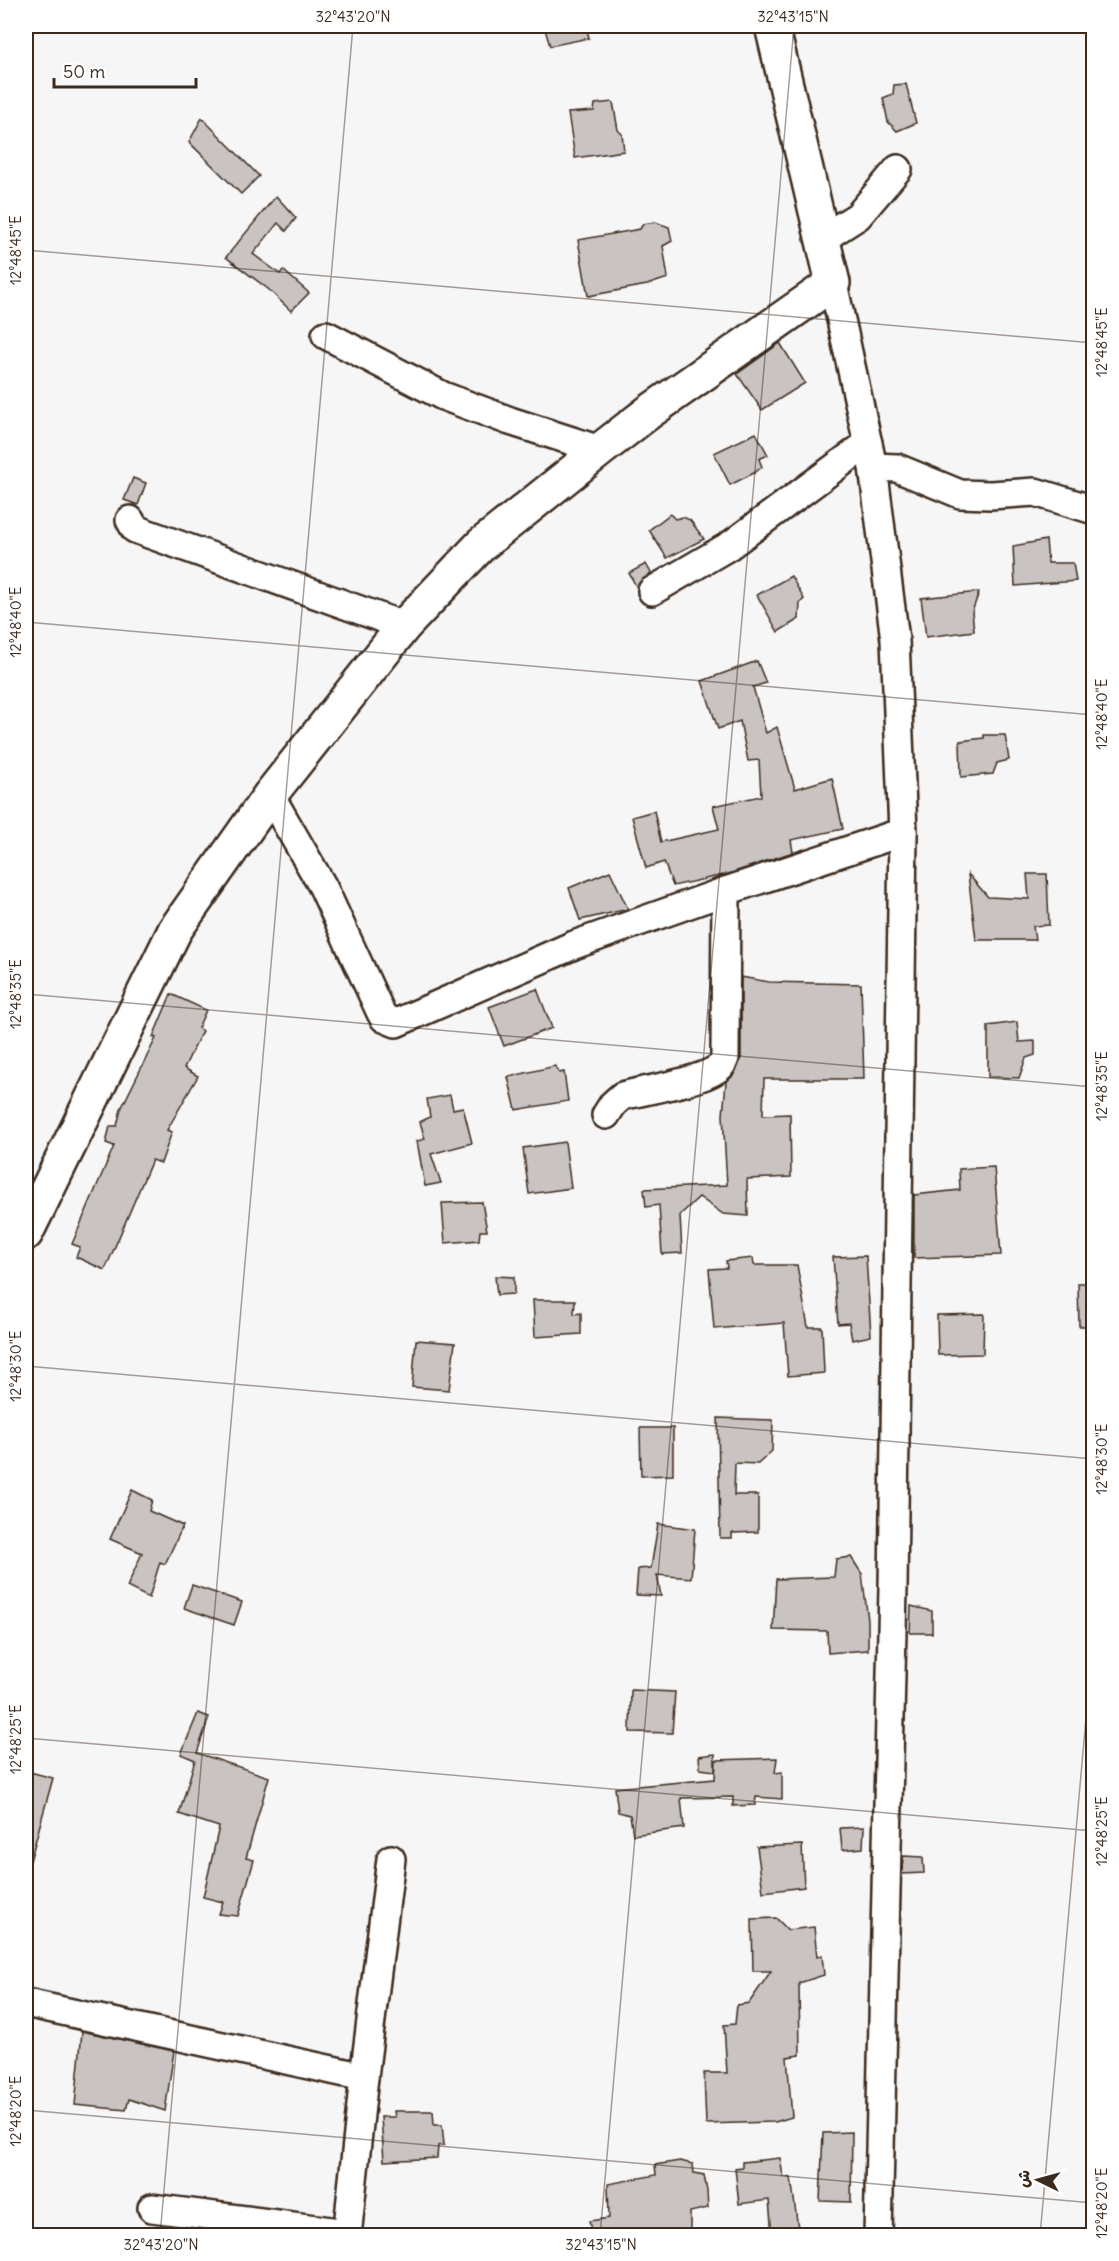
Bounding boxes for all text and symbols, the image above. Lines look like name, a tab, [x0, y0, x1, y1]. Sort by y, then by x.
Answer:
text: 32°43'20"N	[315, 7, 391, 26]
text: 32°43'15"N	[757, 7, 829, 26]
scale bar	[54, 51, 196, 89]
text: 50 m	[63, 60, 105, 83]
text: 12°48'45"E	[6, 215, 25, 285]
text: 12°48'45"E	[1092, 307, 1111, 377]
text: 12°48'40"E	[6, 586, 25, 658]
text: 12°48'40"E	[1092, 678, 1111, 750]
text: 12°48'35"E	[6, 959, 25, 1029]
text: 12°48'35"E	[1092, 1051, 1111, 1121]
text: 12°48'30"E	[6, 1330, 25, 1402]
text: 12°48'30"E	[1092, 1423, 1111, 1495]
text: 12°48'25"E	[6, 1704, 25, 1774]
text: 12°48'25"E	[1092, 1796, 1111, 1866]
text: 12°48'20"E	[6, 2075, 25, 2147]
north arrow	[1008, 2150, 1068, 2210]
text: 12°48'20"E	[1092, 2167, 1111, 2239]
text: ش	[1012, 2169, 1034, 2188]
text: 32°43'20"N	[123, 2235, 199, 2254]
text: 32°43'15"N	[565, 2235, 637, 2254]

